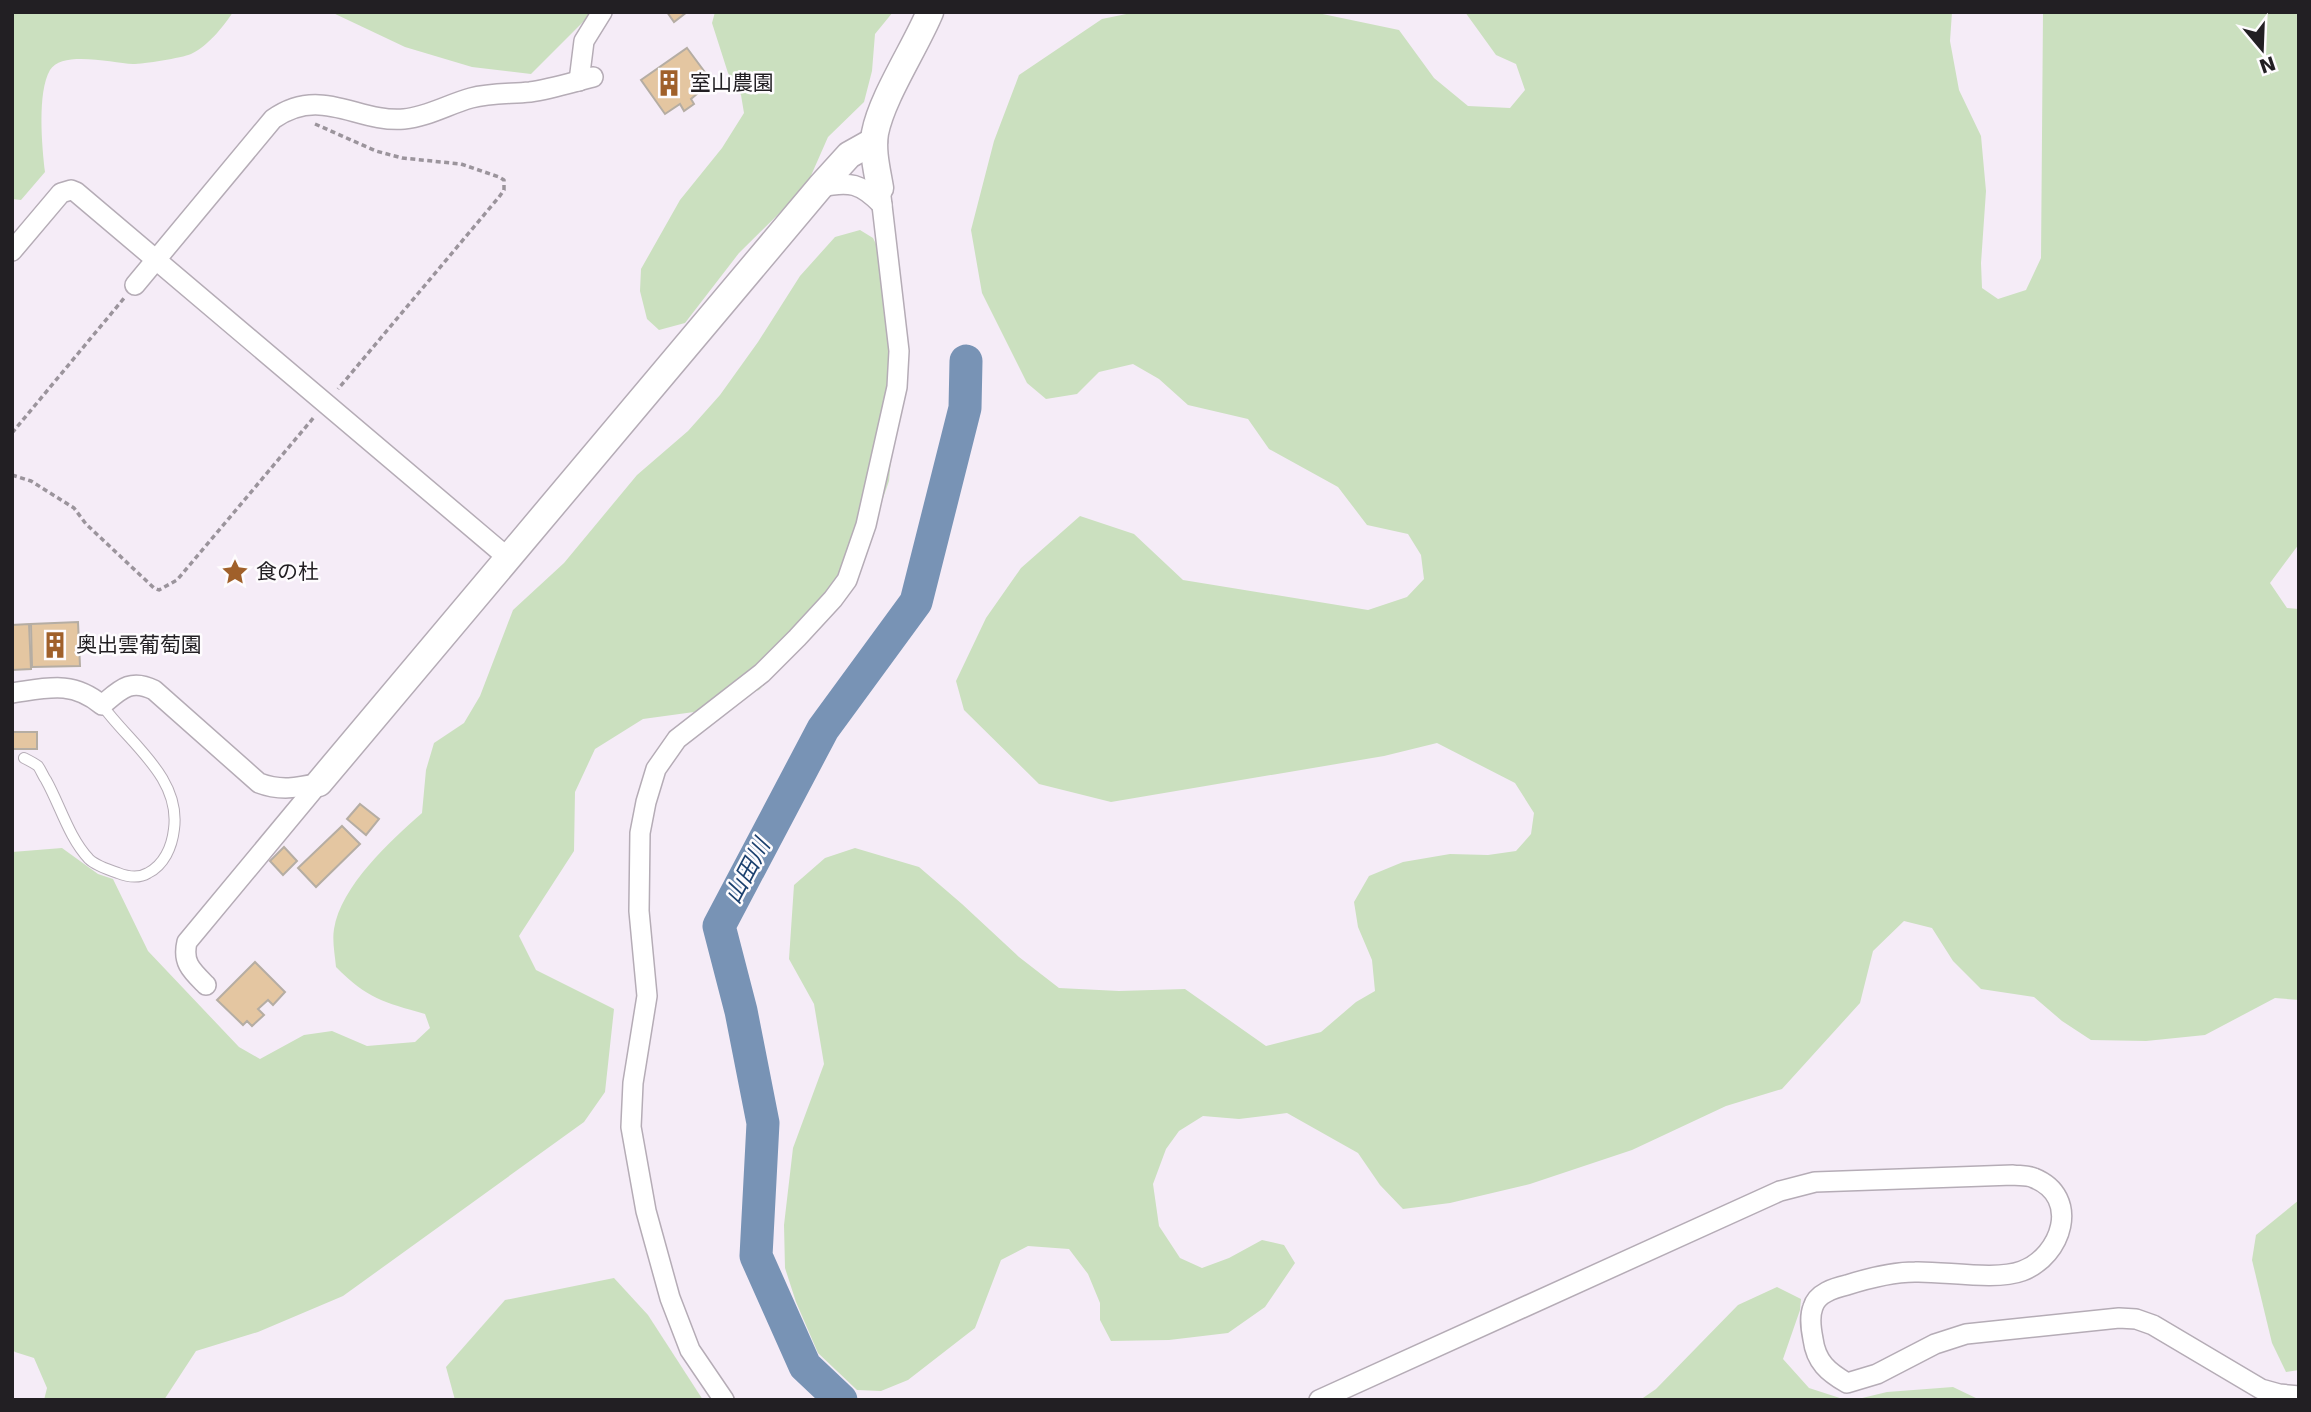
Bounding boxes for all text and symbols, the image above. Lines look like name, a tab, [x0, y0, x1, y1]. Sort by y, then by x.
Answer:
north arrow	[2227, 14, 2297, 84]
text: N	[2256, 52, 2279, 78]
building icon: 室山農園	[654, 68, 684, 98]
place label: 室山農園	[690, 71, 774, 95]
place icon: 食の杜	[220, 557, 250, 587]
place label: 食の杜	[256, 560, 319, 584]
building icon: 奥出雲葡萄園	[40, 630, 70, 660]
place label: 奥出雲葡萄園	[76, 633, 202, 657]
water label: 山田川	[719, 832, 776, 908]

